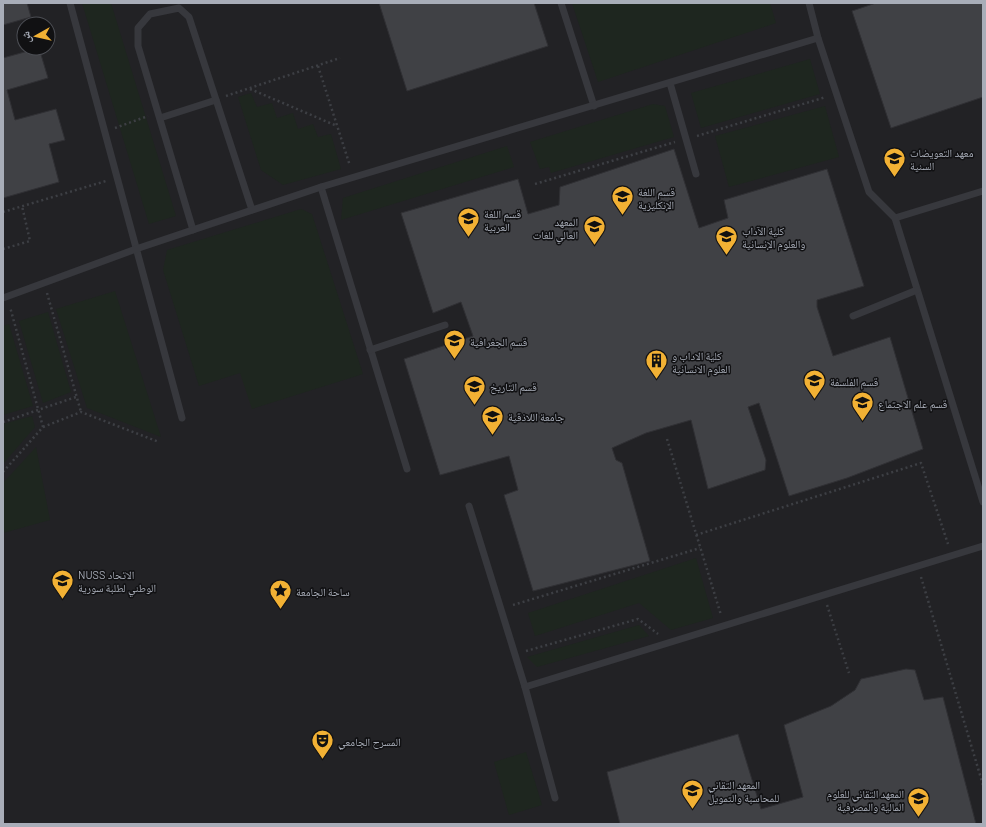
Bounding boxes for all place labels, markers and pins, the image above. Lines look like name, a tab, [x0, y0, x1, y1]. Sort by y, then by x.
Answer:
school or university icon: معهد التعويضات السنية	[881, 145, 907, 178]
place label: معهد التعويضات السنية	[910, 146, 973, 172]
school or university icon: قسم اللغة الإنكليزية	[610, 184, 636, 217]
place label: قسم اللغة الإنكليزية	[638, 185, 675, 212]
school or university icon: قسم اللغة العربية	[456, 206, 482, 239]
place label: قسم اللغة العربية	[484, 207, 521, 233]
school or university icon: المعهد العالي للغات	[581, 214, 607, 247]
place label: المعهد العالي للغات	[533, 215, 578, 243]
school or university icon: كلية الآداب والعلوم الإنسانية	[713, 223, 739, 256]
place label: كلية الآداب والعلوم الإنسانية	[742, 224, 805, 251]
school or university icon: قسم الجغرافية	[441, 328, 467, 361]
place label: قسم الجغرافية	[470, 335, 528, 350]
building icon: كلية الاداب و العلوم الانسانية	[644, 348, 670, 381]
place label: كلية الاداب و العلوم الانسانية	[672, 349, 730, 376]
school or university icon: قسم الفلسفة	[802, 368, 828, 401]
school or university icon: قسم التاريخ	[462, 373, 488, 406]
place label: قسم الفلسفة	[830, 375, 879, 390]
place label: قسم التاريخ	[490, 380, 537, 395]
school or university icon: قسم علم الاجتماع	[850, 390, 876, 423]
place label: قسم علم الاجتماع	[878, 397, 948, 412]
school or university icon: جامعة اللاذقية	[480, 403, 506, 436]
place label: جامعة اللاذقية	[508, 410, 564, 423]
school or university icon: NUSS الاتحاد الوطني لطلبة سورية	[49, 567, 75, 600]
place label: NUSS الاتحاد الوطني لطلبة سورية	[78, 568, 156, 596]
place icon: ساحة الجامعة	[268, 578, 294, 611]
place label: ساحة الجامعة	[296, 585, 350, 598]
theatre icon: المسرح الجامعي	[310, 728, 336, 761]
place label: المسرح الجامعي	[338, 735, 401, 750]
school or university icon: المعهد التقاني للمحاسبة والتمويل	[680, 777, 706, 810]
place label: المعهد التقاني للمحاسبة والتمويل	[708, 778, 779, 805]
school or university icon: المعهد التقاني للعلوم المالية والمصرفية	[906, 786, 932, 819]
place label: المعهد التقاني للعلوم المالية والمصرفية	[827, 787, 904, 813]

